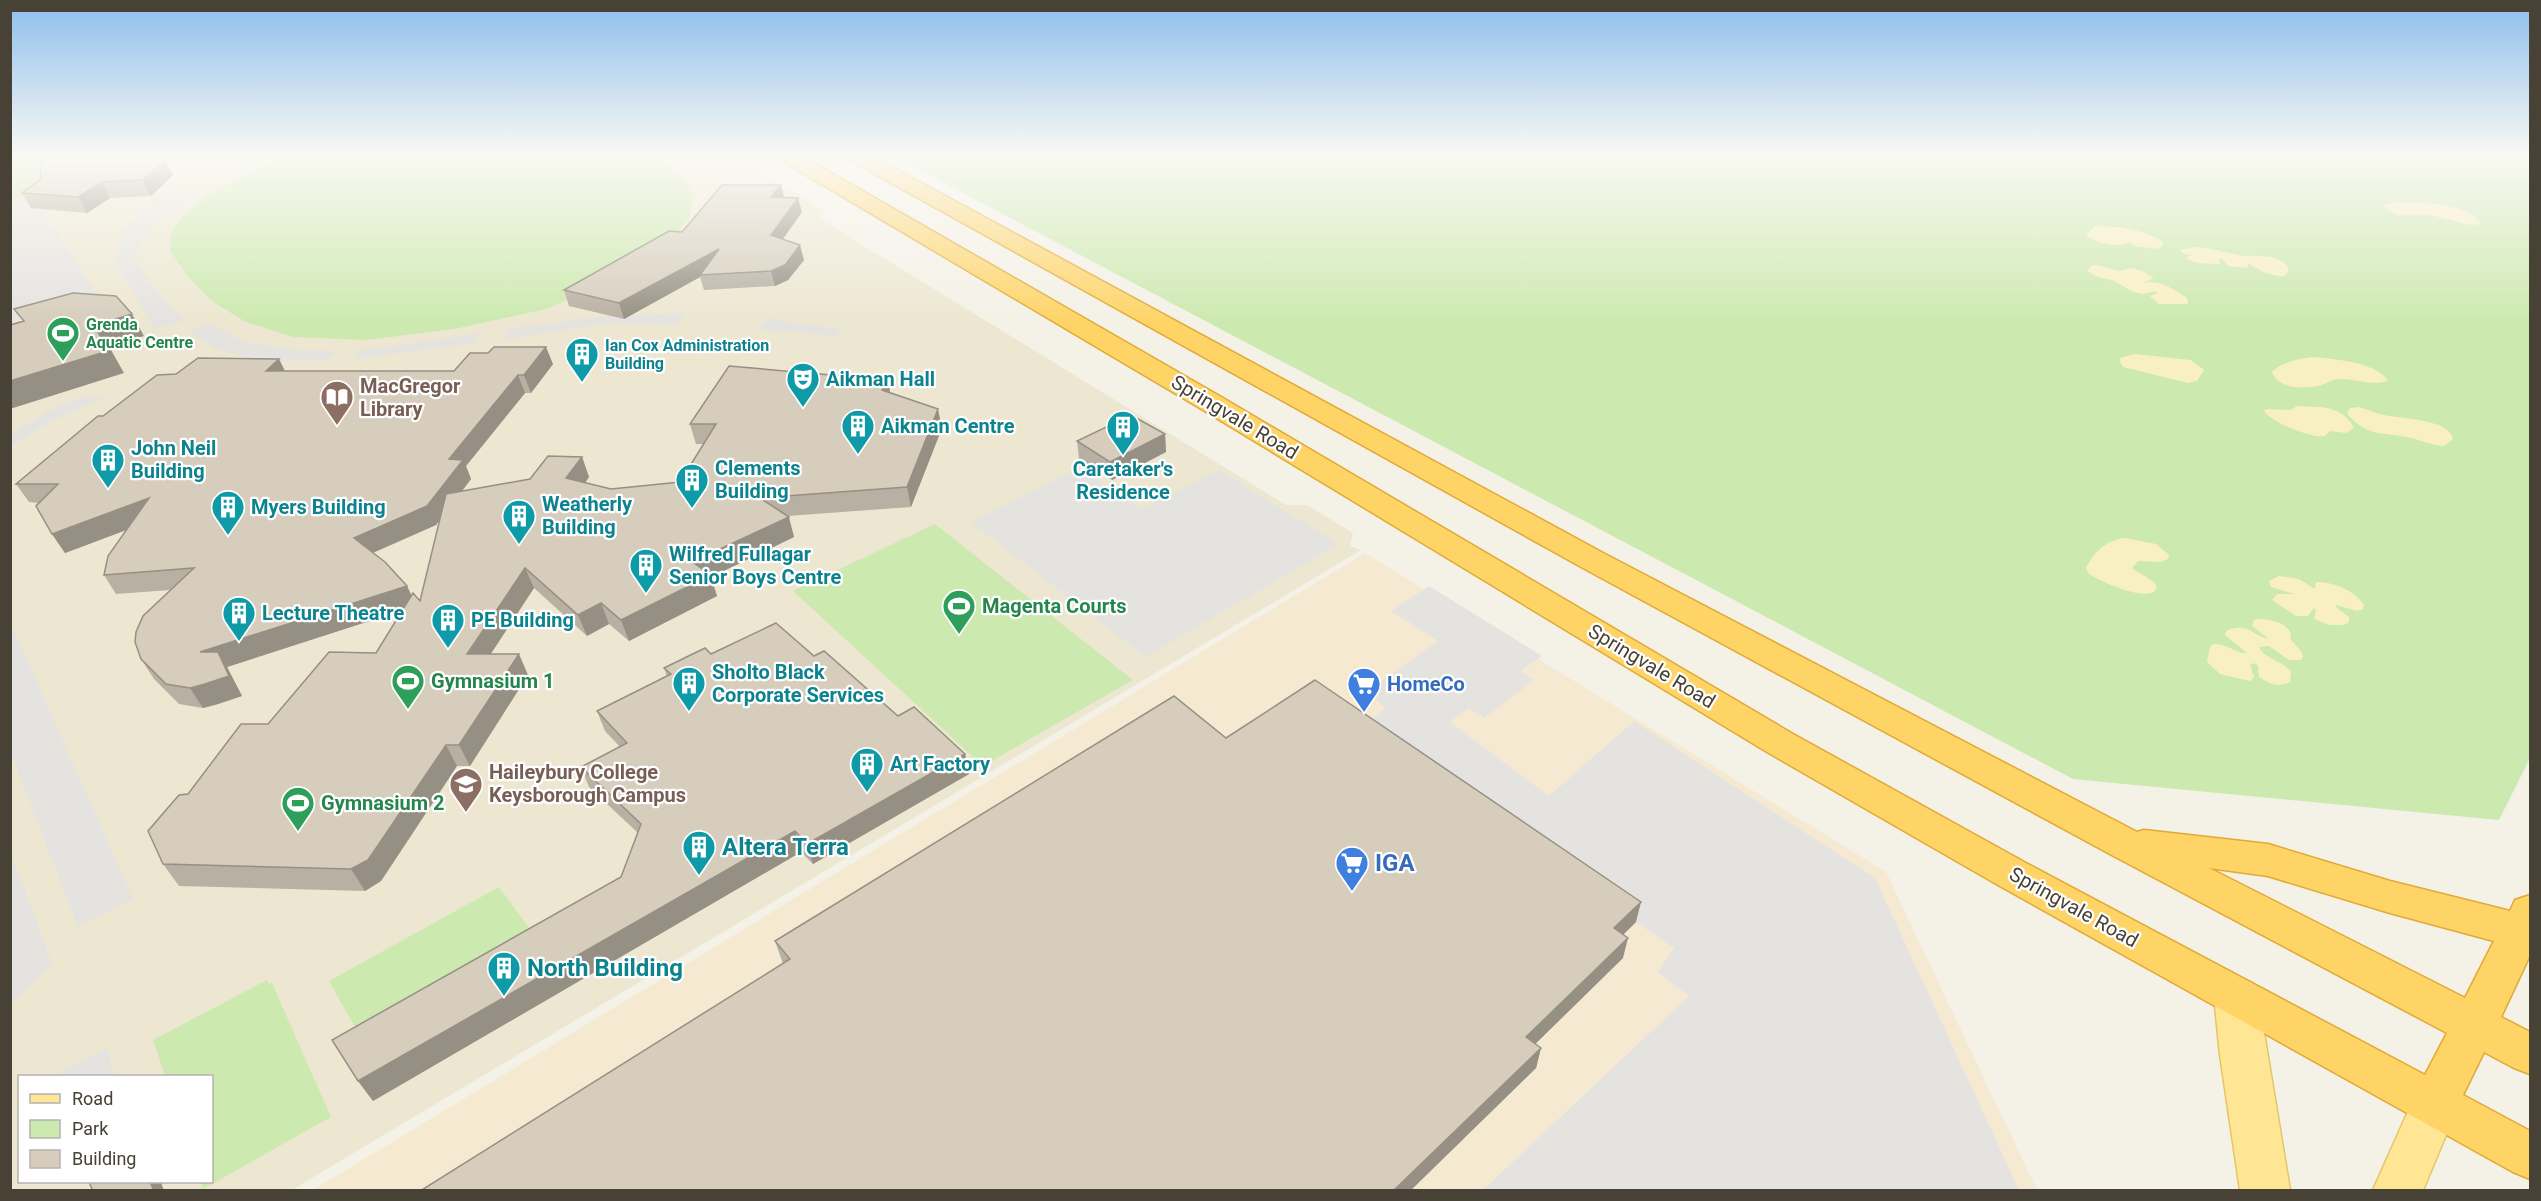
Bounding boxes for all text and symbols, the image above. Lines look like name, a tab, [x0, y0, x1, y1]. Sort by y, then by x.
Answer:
sports icon: Grenda Aquatic Centre	[45, 315, 81, 362]
place label: Grenda Aquatic Centre	[86, 315, 193, 352]
building icon: Ian Cox Administration Building	[564, 336, 600, 383]
place label: Ian Cox Administration Building	[605, 336, 769, 373]
theatre icon: Aikman Hall	[785, 361, 821, 408]
place label: Aikman Hall	[826, 367, 935, 391]
street label: Springvale Road	[1167, 370, 1303, 464]
place label: MacGregor Library	[360, 374, 461, 421]
library icon: MacGregor Library	[319, 379, 355, 426]
building icon: Aikman Centre	[840, 408, 876, 455]
building icon: Caretaker's Residence	[1105, 409, 1141, 456]
place label: Aikman Centre	[881, 414, 1015, 438]
place label: John Neil Building	[131, 436, 216, 483]
building icon: John Neil Building	[90, 442, 126, 489]
place label: Clements Building	[715, 456, 801, 503]
place label: Caretaker's Residence	[1073, 457, 1173, 504]
building icon: Clements Building	[674, 462, 710, 509]
building icon: Myers Building	[210, 489, 246, 536]
place label: Weatherly Building	[542, 492, 633, 539]
place label: Myers Building	[251, 495, 386, 519]
building icon: Weatherly Building	[501, 498, 537, 545]
place label: Wilfred Fullagar Senior Boys Centre	[669, 542, 841, 589]
building icon: Wilfred Fullagar Senior Boys Centre	[628, 547, 664, 594]
sports icon: Magenta Courts	[941, 588, 977, 635]
place label: Magenta Courts	[982, 594, 1127, 618]
building icon: Lecture Theatre	[221, 595, 257, 642]
place label: Lecture Theatre	[262, 601, 404, 625]
building icon: PE Building	[430, 602, 466, 649]
place label: PE Building	[471, 608, 574, 632]
street label: Springvale Road	[1584, 619, 1720, 713]
place label: Sholto Black Corporate Services	[712, 660, 884, 707]
sports icon: Gymnasium 1	[390, 663, 426, 710]
building icon: Sholto Black Corporate Services	[671, 665, 707, 712]
supermarket icon: HomeCo	[1346, 666, 1382, 713]
place label: Gymnasium 1	[431, 669, 554, 693]
place label: HomeCo	[1387, 672, 1465, 696]
building icon: Art Factory	[849, 746, 885, 793]
place label: Art Factory	[890, 752, 991, 776]
place label: Haileybury College Keysborough Campus	[489, 760, 686, 807]
school or university icon: Haileybury College Keysborough Campus	[448, 766, 484, 813]
sports icon: Gymnasium 2	[280, 785, 316, 832]
place label: Gymnasium 2	[321, 791, 444, 815]
building icon: Altera Terra	[681, 829, 717, 876]
place label: Altera Terra	[722, 833, 849, 861]
supermarket icon: IGA	[1334, 845, 1370, 892]
place label: IGA	[1375, 849, 1415, 877]
street label: Springvale Road	[2005, 862, 2143, 952]
building icon: North Building	[486, 950, 522, 997]
place label: North Building	[527, 954, 683, 982]
legend	[18, 1075, 213, 1183]
text: Road	[72, 1088, 113, 1109]
text: Park	[72, 1118, 109, 1139]
text: Building	[72, 1148, 136, 1169]

